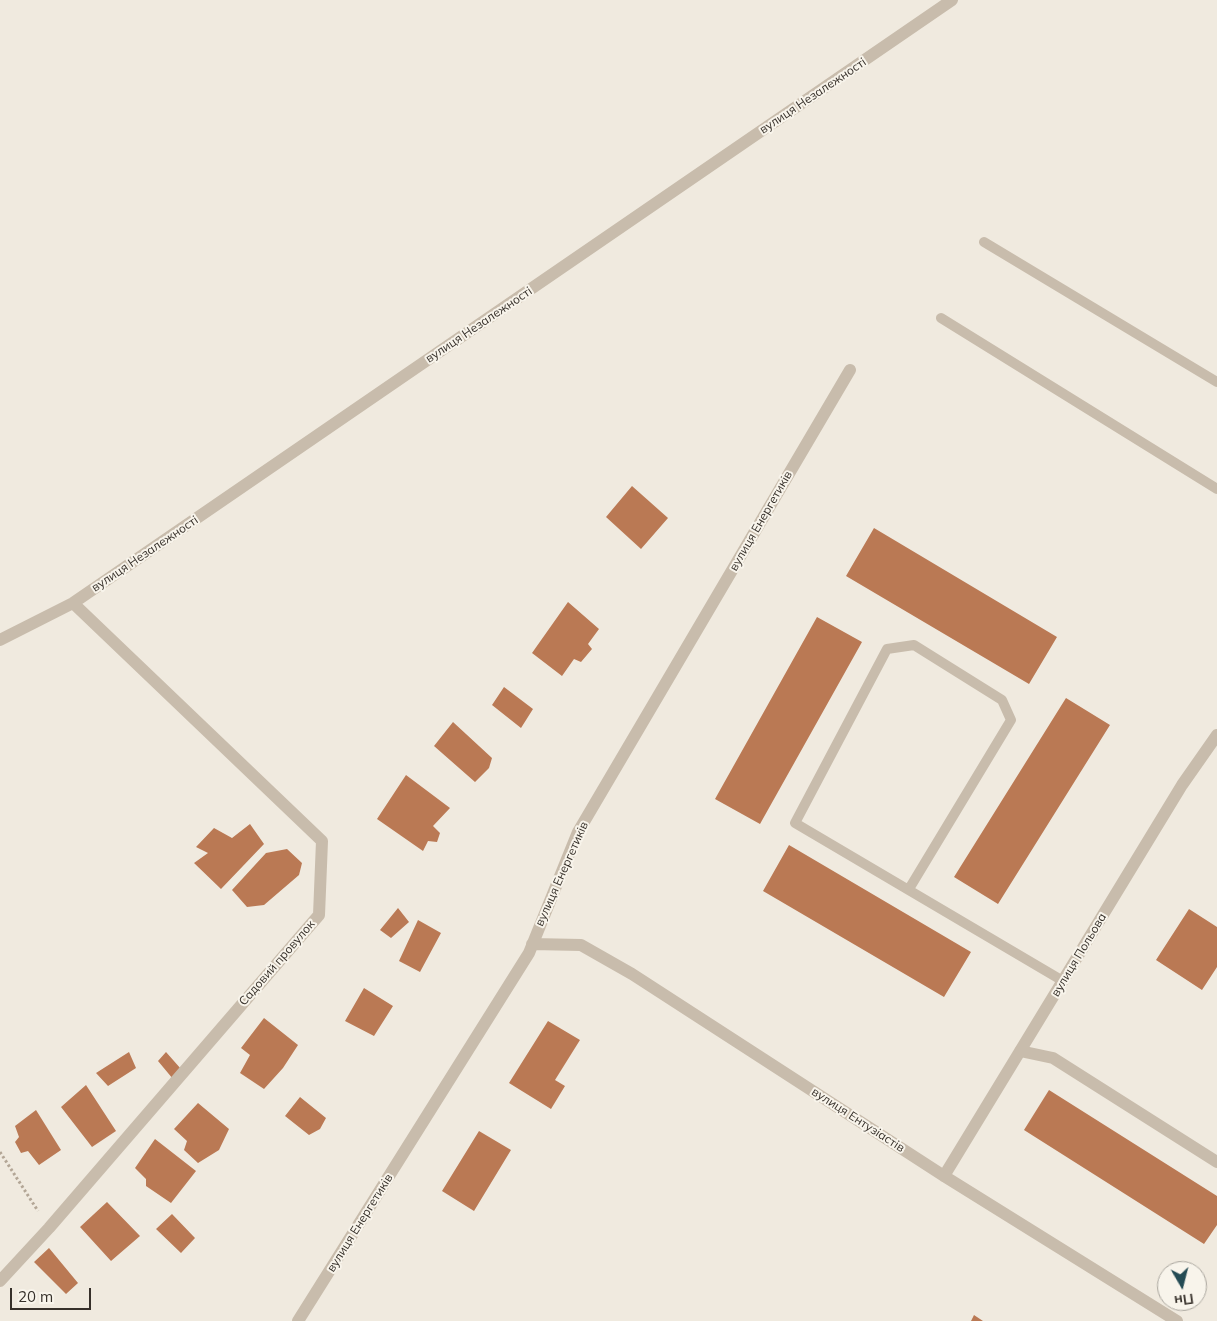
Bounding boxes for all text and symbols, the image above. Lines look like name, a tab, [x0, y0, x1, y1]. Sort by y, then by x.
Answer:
street label: вулиця Незалежності	[757, 55, 869, 137]
street label: вулиця Незалежності	[423, 284, 535, 366]
street label: вулиця Енергетиків	[727, 468, 795, 574]
street label: вулиця Незалежності	[89, 513, 201, 595]
street label: вулиця Енергетиків	[532, 819, 592, 929]
street label: вулиця Польова	[1048, 911, 1110, 999]
street label: Садовий провулок	[236, 917, 318, 1009]
street label: вулиця Ентузіастів	[809, 1085, 907, 1155]
street label: вулиця Енергетиків	[324, 1171, 396, 1275]
north arrow	[1157, 1261, 1207, 1311]
scale bar	[12, 1278, 94, 1310]
text: 20 m	[18, 1287, 53, 1306]
text: Пн	[1173, 1290, 1195, 1310]

